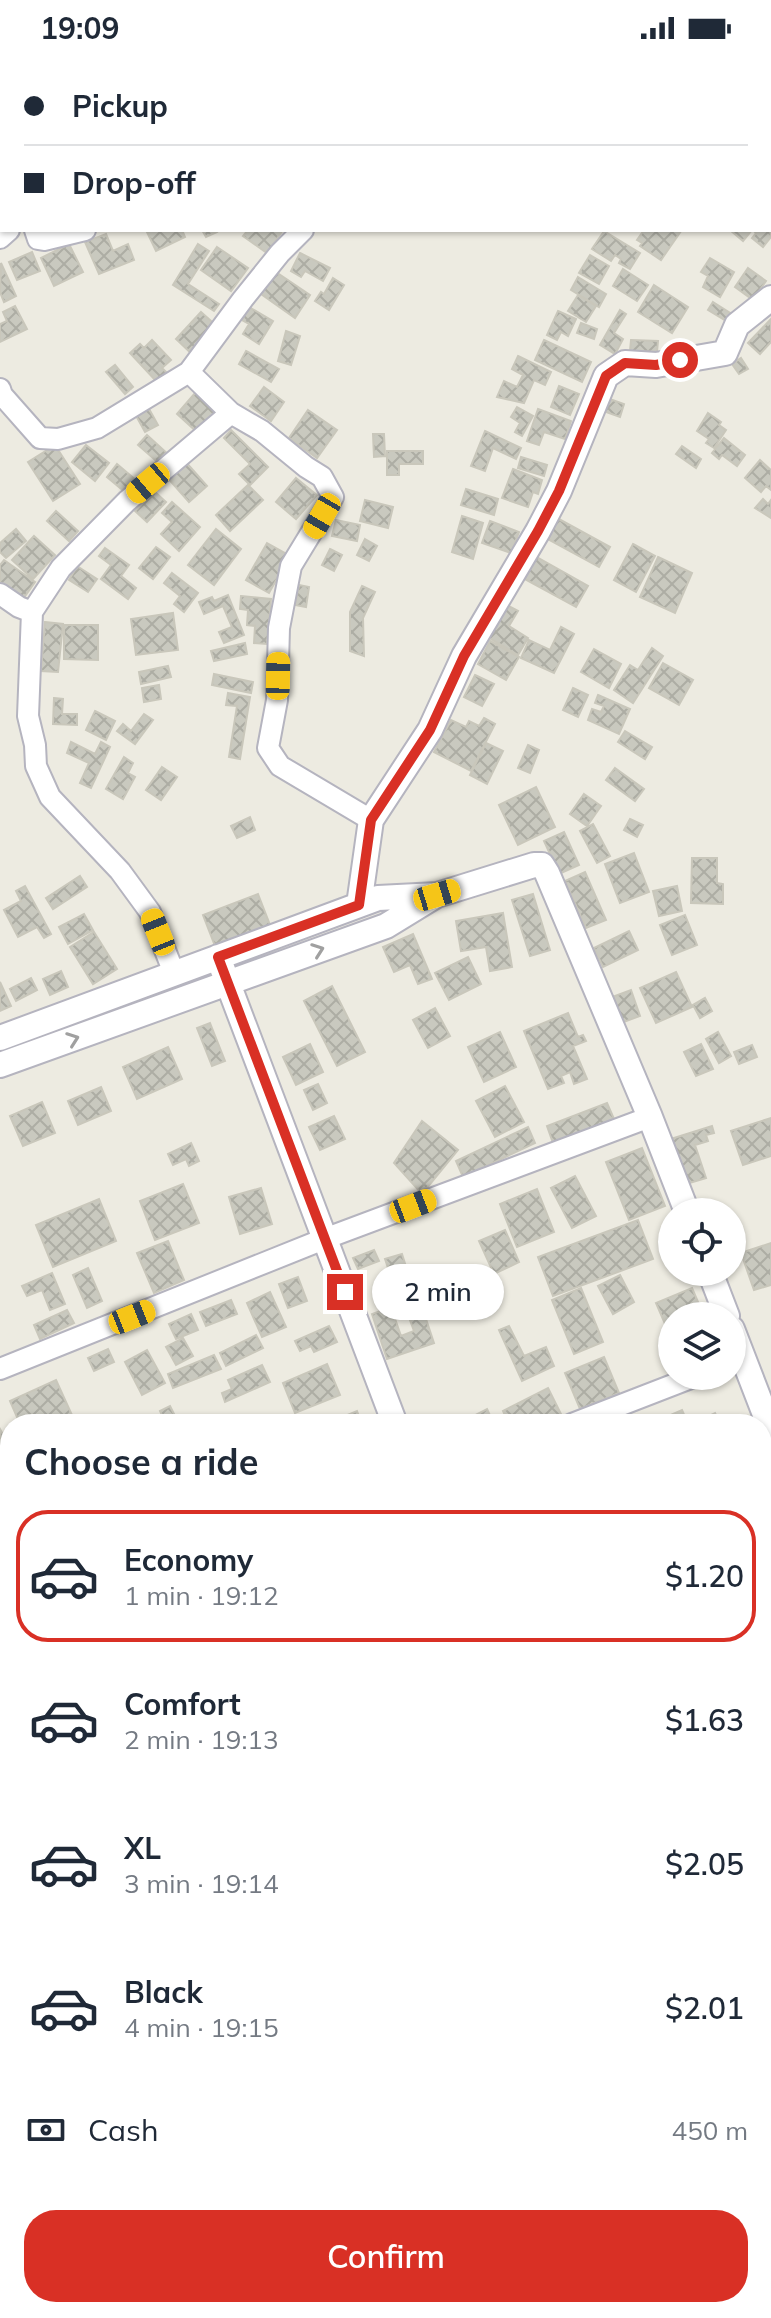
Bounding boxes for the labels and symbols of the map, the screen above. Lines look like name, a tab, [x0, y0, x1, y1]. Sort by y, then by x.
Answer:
route start	[662, 342, 698, 378]
car	[122, 458, 174, 508]
car	[300, 489, 344, 543]
car	[266, 652, 290, 700]
car	[411, 877, 463, 913]
car	[138, 905, 178, 959]
one-way arrow	[310, 944, 324, 960]
one-way arrow	[65, 1032, 79, 1048]
car	[386, 1186, 440, 1226]
callout: 2 min	[373, 1264, 505, 1320]
route end	[327, 1274, 363, 1310]
car	[105, 1297, 159, 1337]

